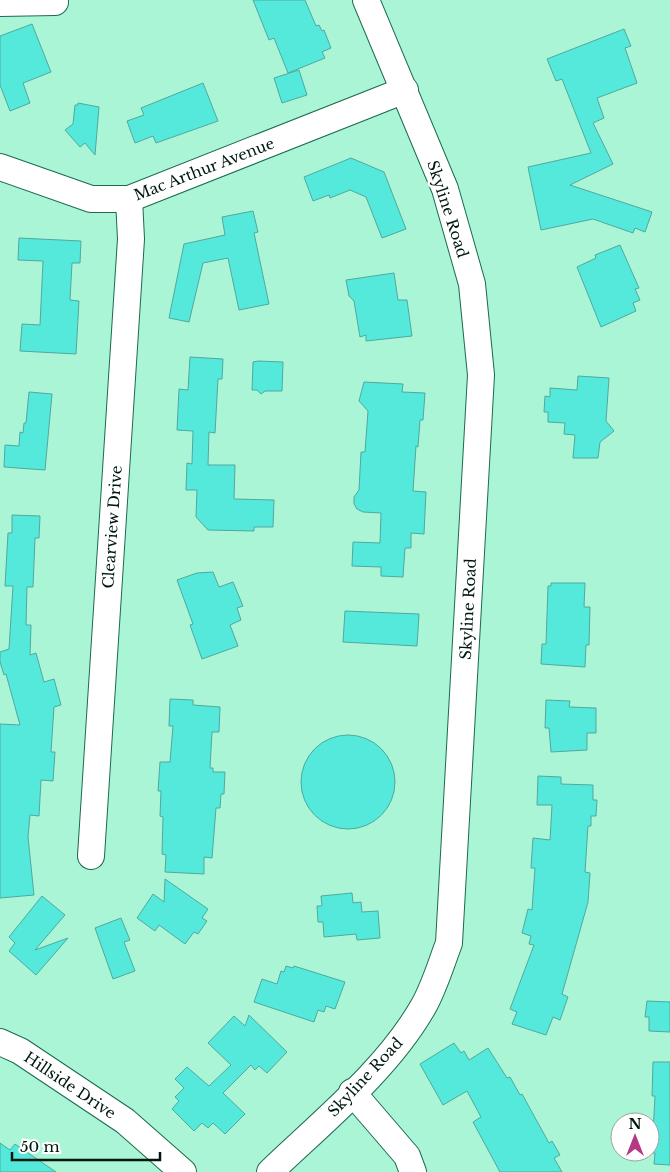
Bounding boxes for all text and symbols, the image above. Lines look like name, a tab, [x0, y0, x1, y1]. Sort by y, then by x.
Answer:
street label: Mac Arthur Avenue	[131, 133, 277, 205]
street label: Skyline Road	[423, 158, 473, 260]
street label: Clearview Drive	[98, 465, 126, 589]
street label: Skyline Road	[456, 558, 480, 660]
street label: Skyline Road	[323, 1033, 407, 1121]
street label: Hillside Drive	[21, 1047, 119, 1123]
north arrow	[610, 1112, 660, 1162]
text: N	[628, 1115, 642, 1133]
scale bar	[12, 1130, 160, 1162]
text: 50 m	[20, 1137, 60, 1156]

